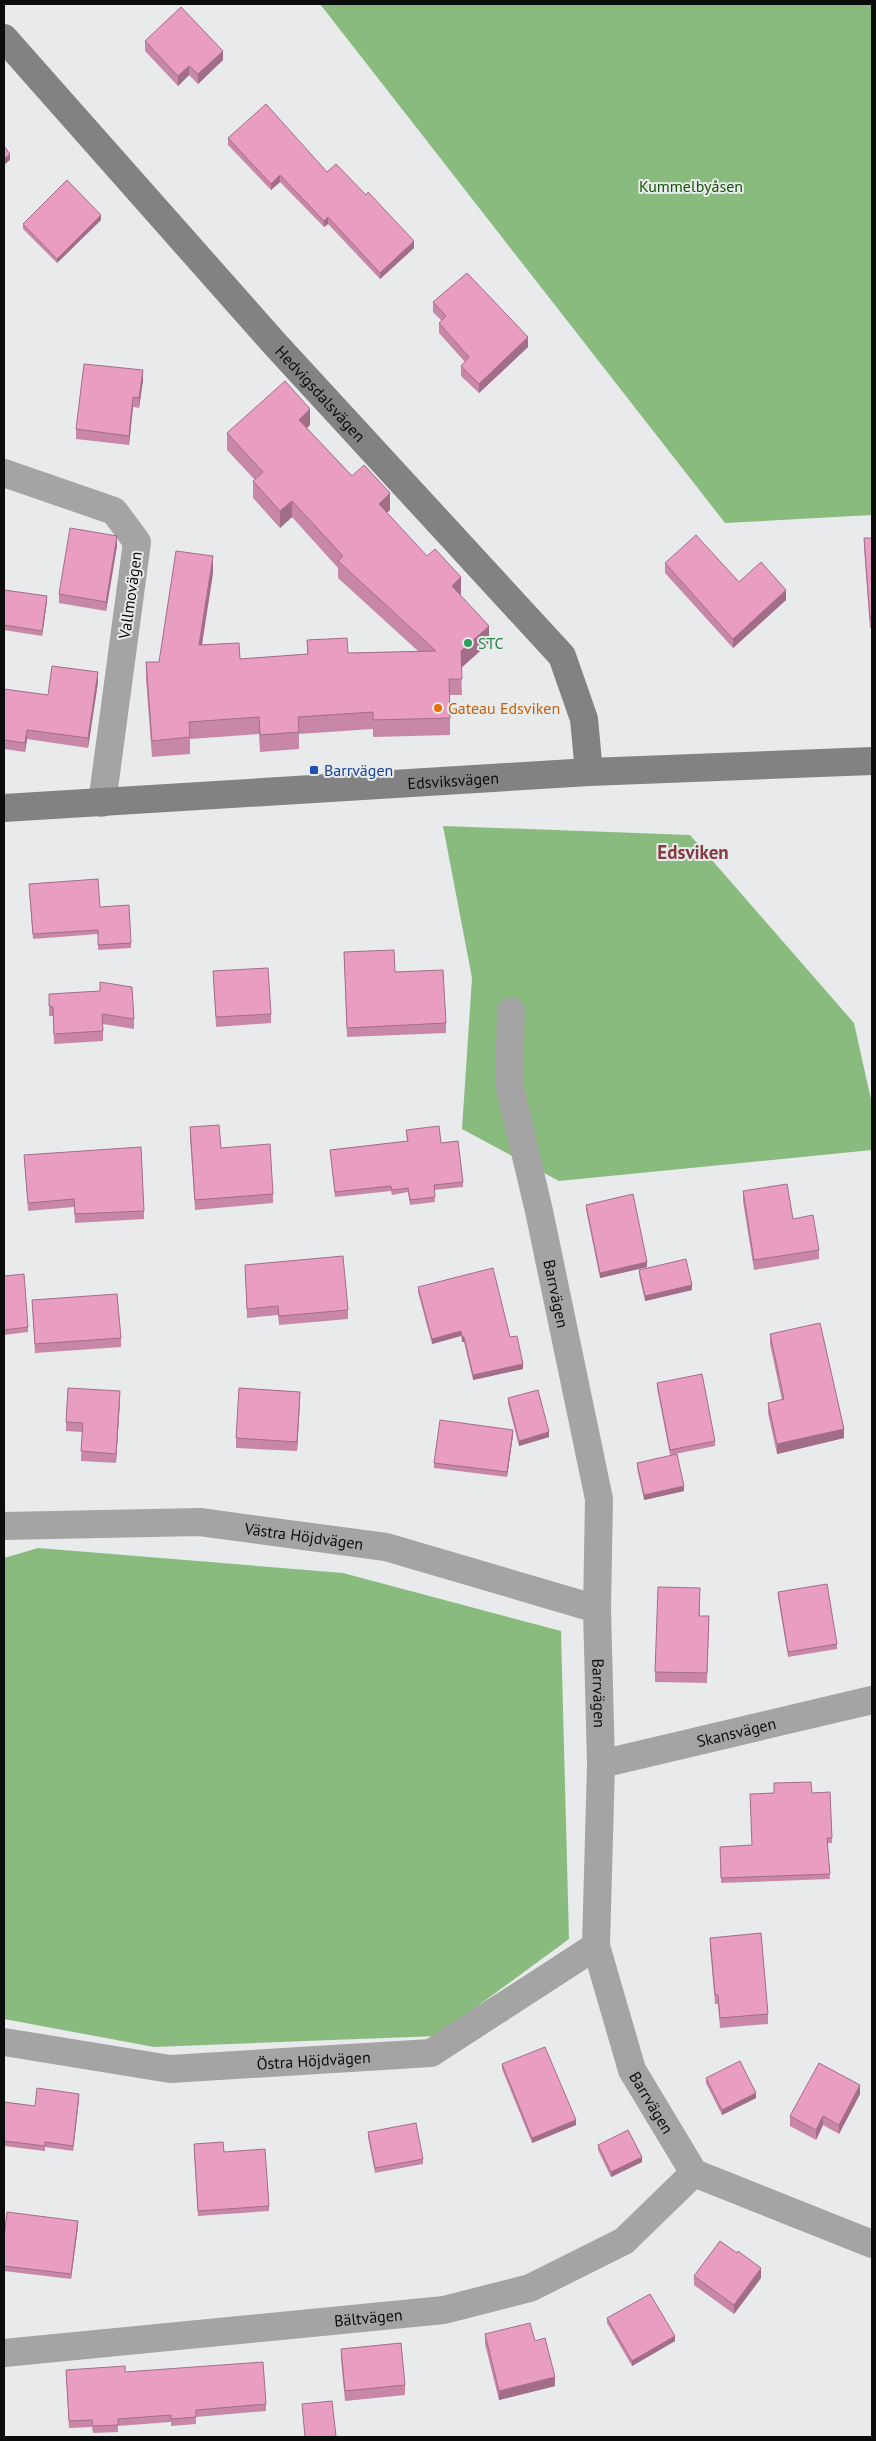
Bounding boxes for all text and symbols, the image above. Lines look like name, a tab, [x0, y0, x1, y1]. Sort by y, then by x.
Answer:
park label: Kummelbyåsen	[639, 176, 743, 196]
street label: Hedvigsdalsvägen	[271, 341, 370, 446]
street label: Vallmovägen	[114, 550, 146, 641]
place label: STC	[478, 633, 504, 653]
marker: STC	[462, 637, 474, 649]
place label: Gateau Edsviken	[448, 698, 560, 718]
marker: Gateau Edsviken	[432, 702, 444, 714]
place label: Barrvägen	[324, 760, 393, 780]
marker: Barrvägen	[308, 764, 320, 776]
street label: Edsviksvägen	[407, 768, 499, 793]
district label: Edsviken	[657, 840, 729, 864]
street label: Barrvägen	[539, 1258, 573, 1330]
street label: Västra Höjdvägen	[242, 1518, 365, 1554]
street label: Barrvägen	[588, 1658, 610, 1728]
street label: Skansvägen	[695, 1713, 778, 1751]
street label: Östra Höjdvägen	[256, 2047, 371, 2074]
street label: Barrvägen	[625, 2068, 678, 2137]
street label: Bältvägen	[333, 2304, 403, 2331]

